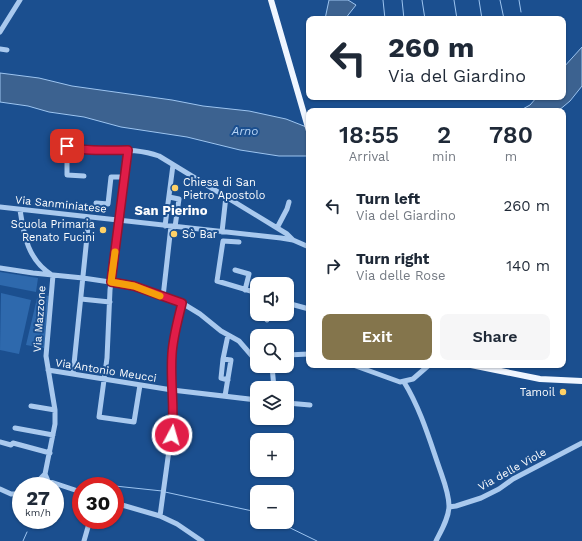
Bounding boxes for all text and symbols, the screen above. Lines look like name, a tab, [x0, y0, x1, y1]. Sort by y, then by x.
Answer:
text: 260 m	[388, 31, 474, 64]
icon: left	[322, 32, 374, 84]
text: Via del Giardino	[388, 65, 526, 86]
text: 18:55	[339, 121, 399, 149]
text: 2	[437, 121, 451, 149]
text: 780	[489, 121, 533, 149]
water label: Arno	[231, 124, 258, 138]
pin	[50, 129, 84, 163]
icon: arrive	[56, 135, 78, 157]
text: Arrival	[349, 149, 389, 164]
text: min	[432, 149, 456, 164]
text: m	[505, 149, 517, 164]
place label: Chiesa di San Pietro Apostolo	[183, 176, 265, 202]
marker: Chiesa di San Pietro Apostolo	[170, 183, 180, 193]
text: Turn left	[356, 190, 420, 208]
street label: Via Sanminiatese	[15, 193, 107, 216]
icon: left	[322, 195, 344, 217]
text: 260 m	[503, 197, 550, 215]
district label: San Pierino	[135, 203, 208, 218]
text: Via del Giardino	[356, 208, 456, 223]
place label: Scuola Primaria Renato Fucini	[11, 218, 95, 244]
marker: Scuola Primaria Renato Fucini	[98, 225, 108, 235]
place label: Sò Bar	[182, 228, 218, 241]
marker: Sò Bar	[169, 229, 179, 239]
text: Turn right	[356, 250, 429, 268]
icon: right	[322, 255, 344, 277]
text: 140 m	[506, 257, 550, 275]
text: Via delle Rose	[356, 268, 446, 283]
map controls	[250, 277, 294, 529]
button: sound	[250, 277, 294, 321]
street label: Via Mazzone	[31, 285, 48, 353]
button: Exit	[322, 314, 432, 360]
button: Share	[440, 314, 550, 360]
button: search	[250, 329, 294, 373]
street label: Via Antonio Meucci	[54, 356, 158, 385]
button: layers	[250, 381, 294, 425]
place label: Tamoil	[520, 386, 556, 399]
marker: Tamoil	[558, 387, 568, 397]
position arrow	[151, 414, 193, 456]
button: +	[250, 433, 294, 477]
street label: Via delle Viole	[476, 445, 549, 494]
speed limit sign: 30	[72, 477, 124, 529]
button: −	[250, 485, 294, 529]
text: 27	[26, 486, 50, 510]
text: km/h	[25, 507, 51, 518]

